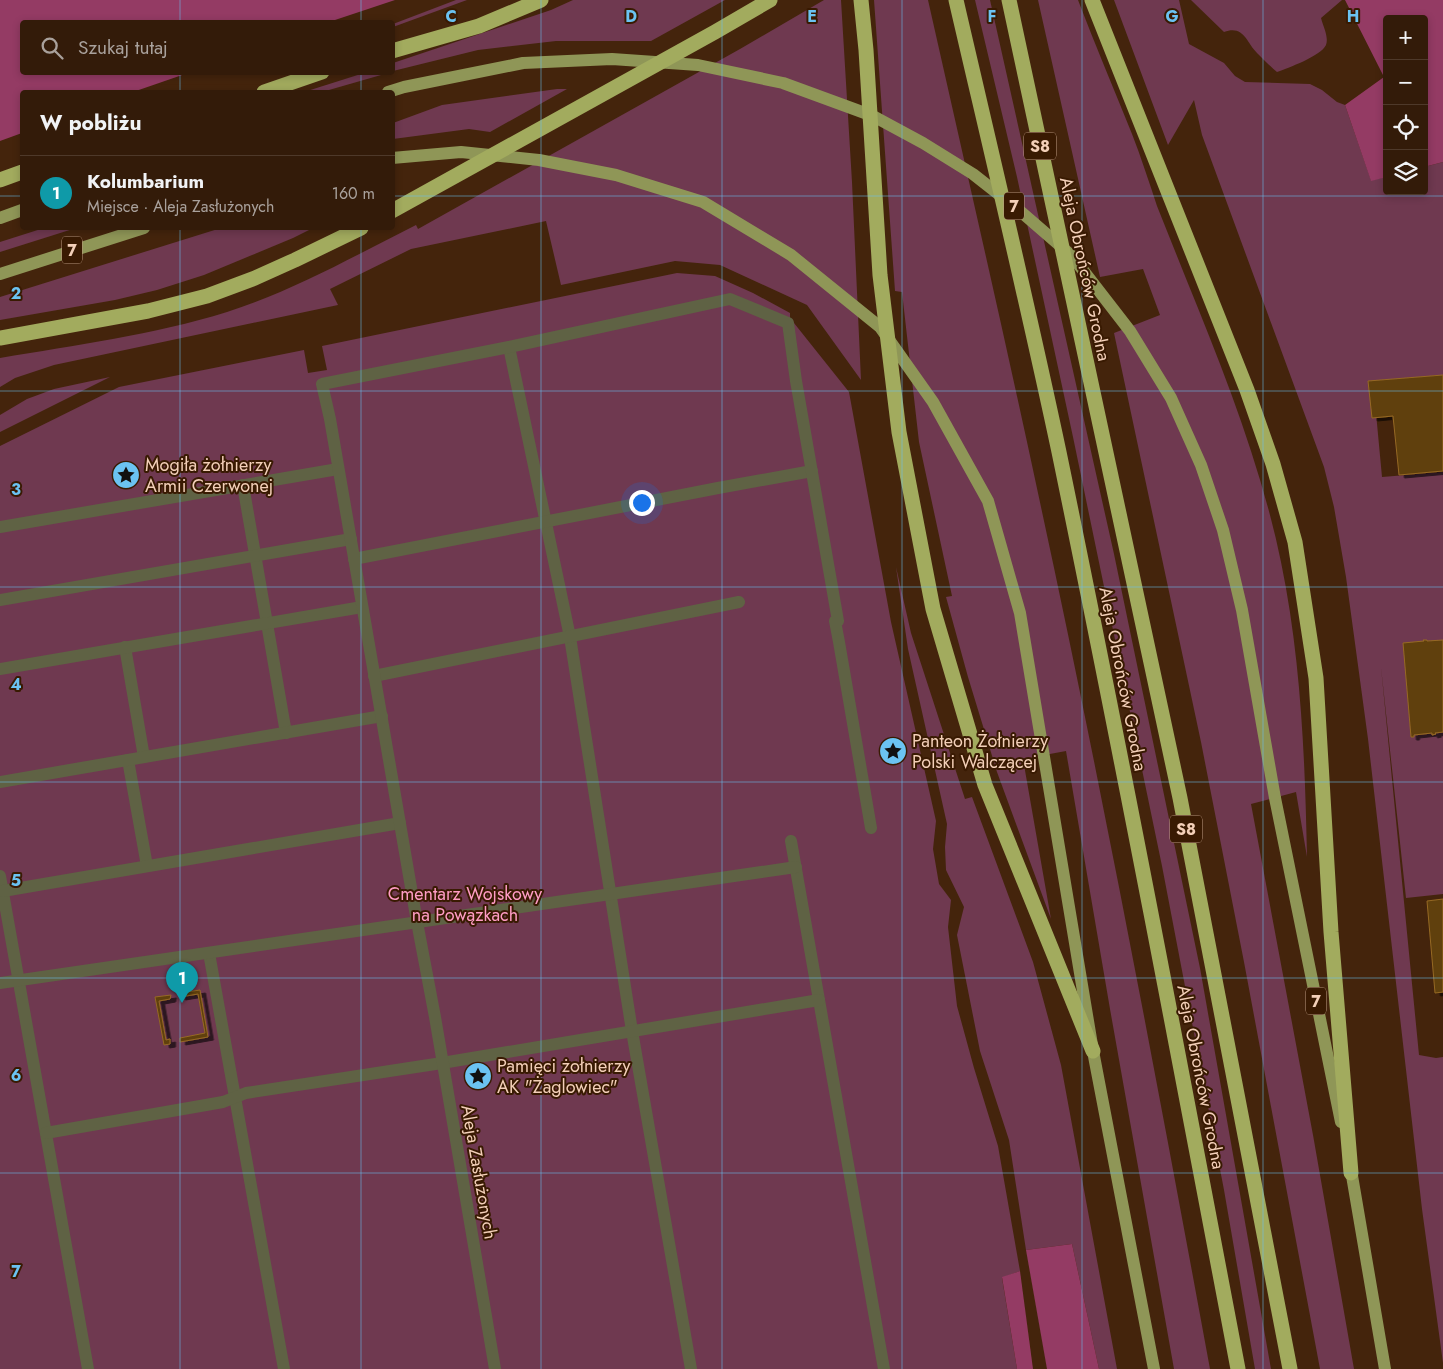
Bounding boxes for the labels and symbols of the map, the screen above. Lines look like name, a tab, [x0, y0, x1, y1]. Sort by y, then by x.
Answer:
text: C	[445, 5, 457, 28]
text: D	[625, 5, 637, 28]
text: E	[807, 5, 817, 28]
text: F	[988, 5, 996, 28]
text: G	[1165, 5, 1179, 28]
text: H	[1347, 5, 1359, 28]
road number: S8	[1024, 132, 1056, 160]
street label: Aleja Obrońców Grodna	[1053, 175, 1117, 363]
road number: 7	[1004, 192, 1024, 220]
road number: 7	[62, 236, 82, 264]
text: 2	[11, 282, 21, 305]
place label: Mogiła żołnierzy Armii Czerwonej	[145, 452, 273, 499]
place icon: Mogiła żołnierzy Armii Czerwonej	[111, 460, 141, 490]
text: 3	[11, 478, 21, 501]
your location	[629, 490, 655, 516]
street label: Aleja Obrońców Grodna	[1092, 585, 1154, 773]
text: 4	[10, 673, 22, 696]
place label: Panteon Żołnierzy Polski Walczącej	[912, 728, 1048, 775]
place icon: Panteon Żołnierzy Polski Walczącej	[878, 736, 908, 766]
road number: S8	[1170, 816, 1202, 842]
text: 5	[11, 869, 21, 892]
park label: Cmentarz Wojskowy na Powązkach	[388, 881, 542, 928]
pin: 1	[166, 962, 198, 1003]
street label: Aleja Obrońców Grodna	[1170, 983, 1232, 1171]
road number: 7	[1306, 988, 1326, 1014]
place label: Pamięci żołnierzy AK "Żaglowiec"	[497, 1053, 631, 1100]
place icon: Pamięci żołnierzy AK "Żaglowiec"	[463, 1061, 493, 1091]
text: 6	[11, 1064, 21, 1087]
street label: Aleja Zasłużonych	[454, 1103, 504, 1241]
text: 7	[11, 1260, 21, 1283]

